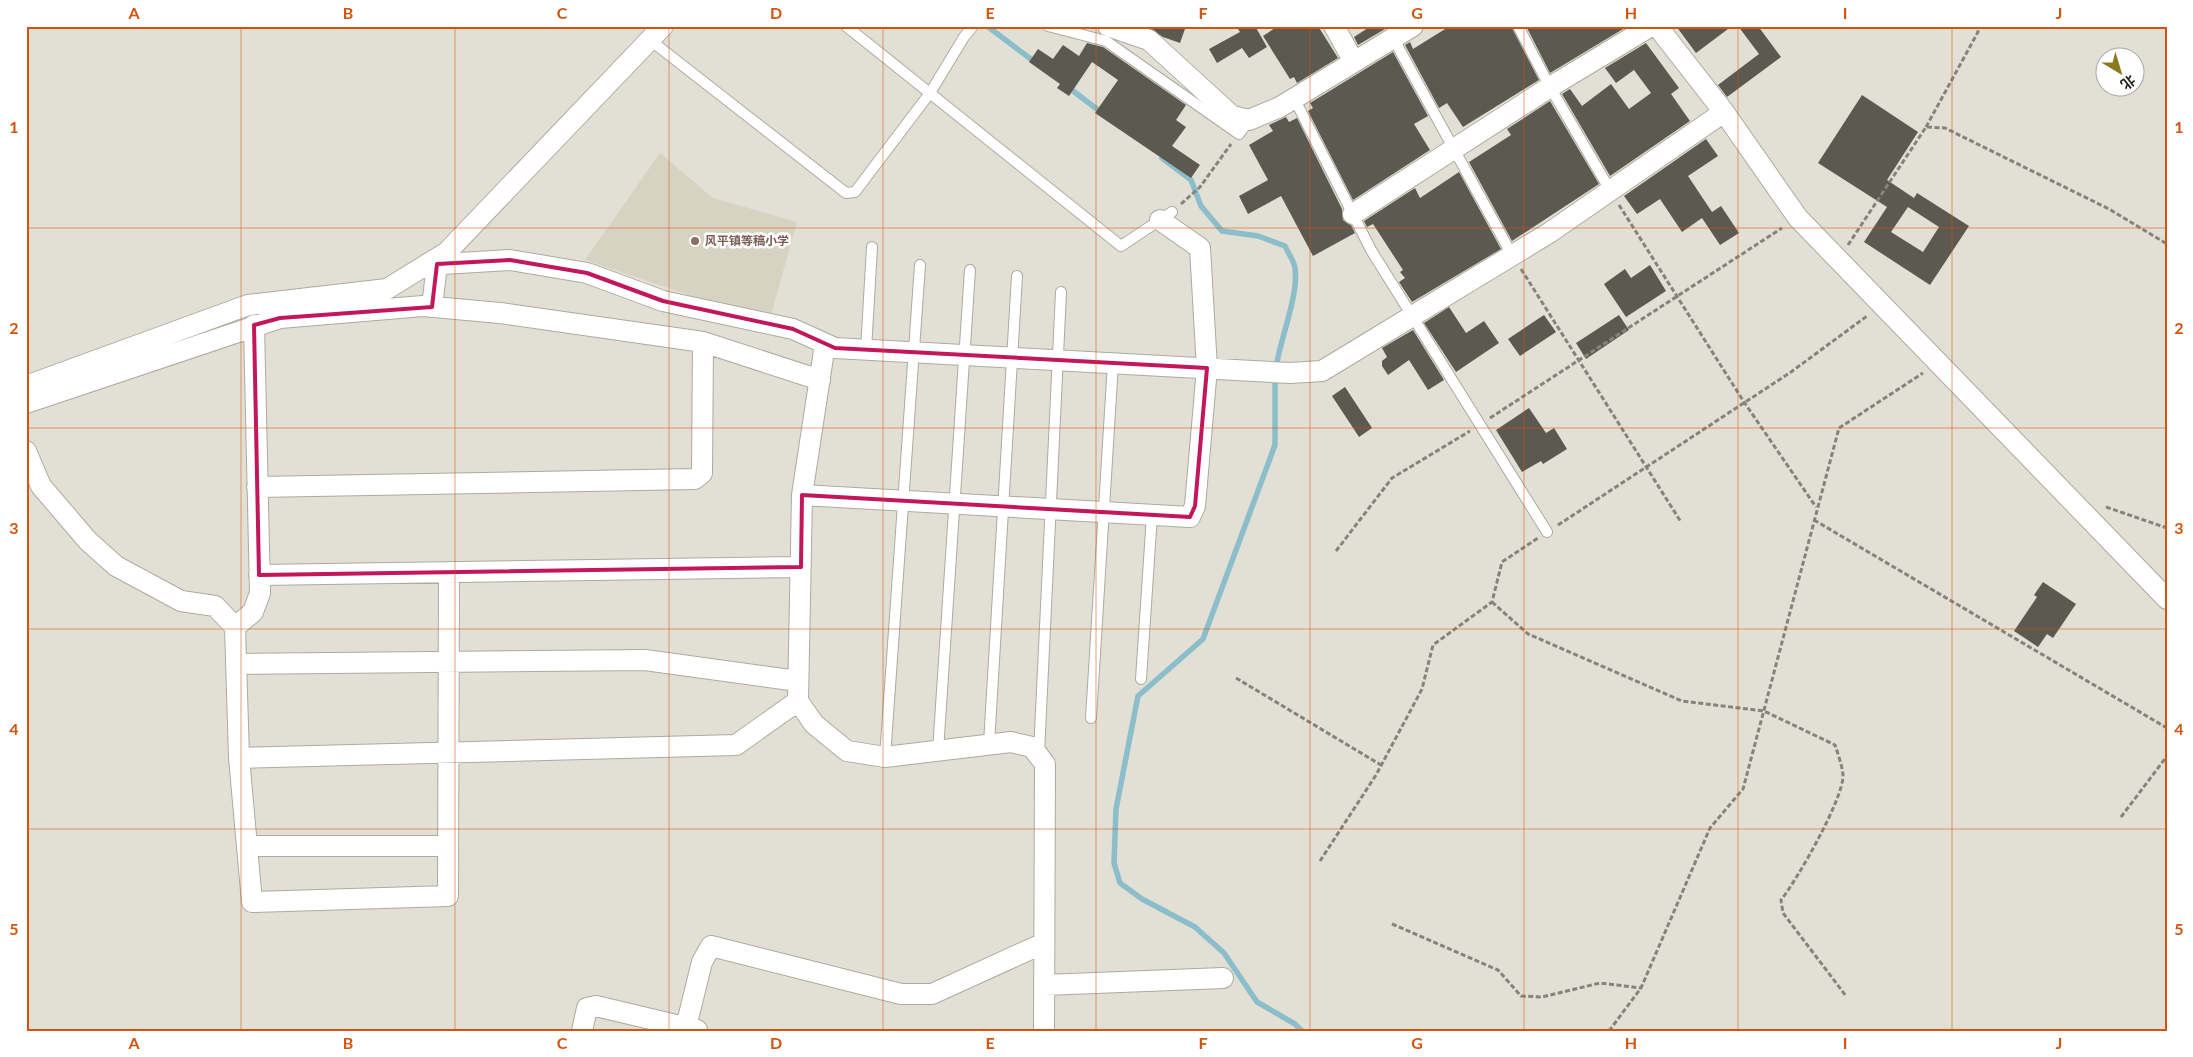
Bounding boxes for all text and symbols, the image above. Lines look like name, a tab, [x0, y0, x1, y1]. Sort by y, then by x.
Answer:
text: A	[127, 3, 140, 22]
text: B	[343, 3, 353, 22]
text: C	[557, 3, 568, 22]
text: D	[770, 3, 782, 22]
text: E	[985, 3, 995, 22]
text: F	[1198, 3, 1208, 22]
text: G	[1411, 3, 1423, 22]
text: H	[1625, 3, 1637, 22]
text: I	[1843, 3, 1847, 22]
text: J	[2056, 3, 2062, 22]
north arrow	[2096, 48, 2146, 98]
text: 北	[2118, 72, 2139, 94]
text: 1	[9, 117, 19, 136]
text: 1	[2174, 117, 2184, 136]
place label: 风平镇等稿小学	[705, 233, 789, 248]
marker: 风平镇等稿小学	[689, 235, 701, 247]
text: 2	[9, 318, 19, 337]
text: 2	[2174, 318, 2184, 337]
text: 3	[9, 518, 19, 537]
text: 3	[2174, 518, 2184, 537]
text: 4	[9, 719, 19, 738]
text: 4	[2174, 719, 2184, 738]
text: 5	[9, 919, 19, 938]
text: 5	[2174, 919, 2184, 938]
text: A	[127, 1033, 140, 1052]
text: B	[343, 1033, 353, 1052]
text: C	[557, 1033, 568, 1052]
text: D	[770, 1033, 782, 1052]
text: E	[985, 1033, 995, 1052]
text: F	[1198, 1033, 1208, 1052]
text: G	[1411, 1033, 1423, 1052]
text: H	[1625, 1033, 1637, 1052]
text: I	[1843, 1033, 1847, 1052]
text: J	[2056, 1033, 2062, 1052]

